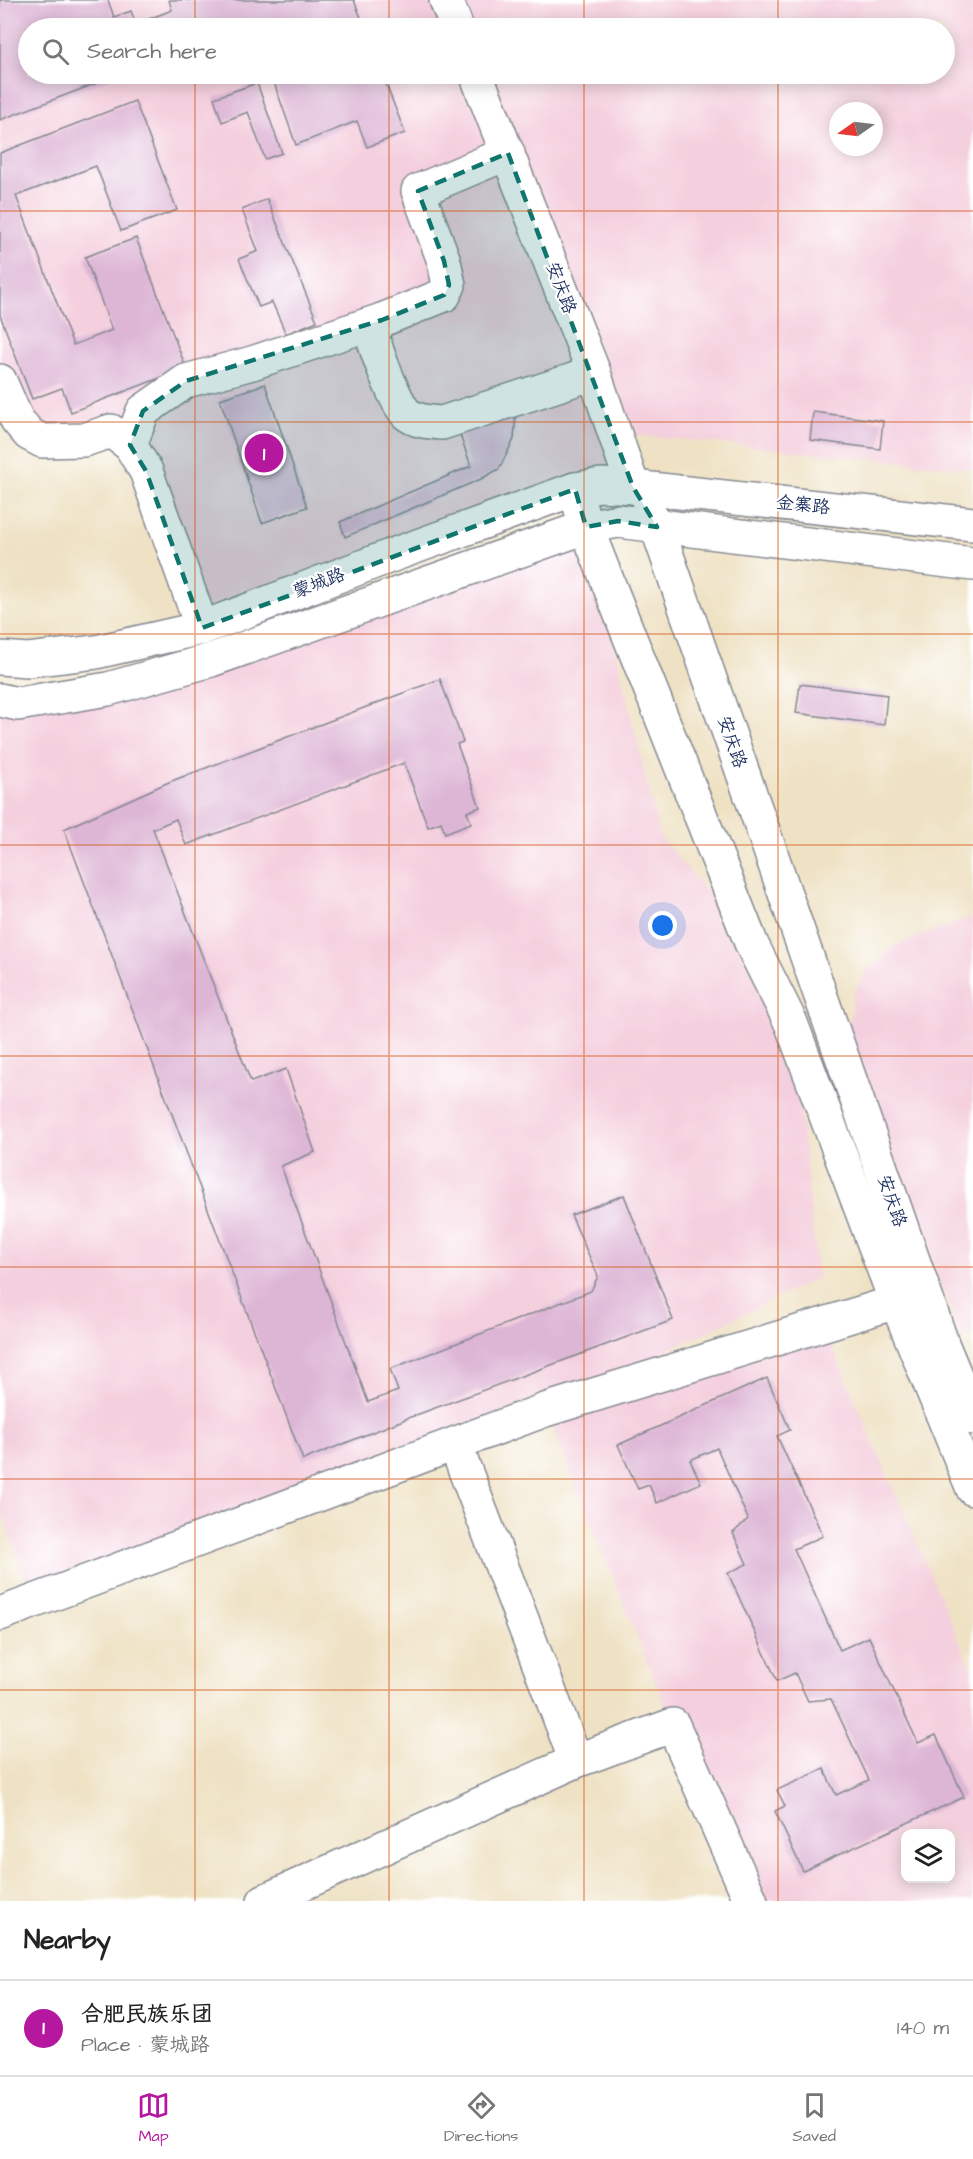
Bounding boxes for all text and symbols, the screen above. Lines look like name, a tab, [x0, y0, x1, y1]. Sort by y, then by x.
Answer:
search box	[18, 18, 955, 84]
icon: search	[39, 35, 72, 68]
text: Search here	[87, 36, 217, 67]
north arrow	[829, 102, 883, 156]
street label: 安庆路	[540, 258, 582, 318]
pin: 1	[244, 430, 284, 476]
street label: 金寨路	[775, 490, 831, 520]
street label: 蒙城路	[289, 562, 349, 604]
street label: 安庆路	[711, 712, 753, 772]
your location	[648, 911, 677, 940]
street label: 安庆路	[871, 1171, 913, 1231]
map controls	[901, 1829, 955, 1883]
button: layers	[901, 1829, 955, 1883]
text: Nearby	[24, 1922, 111, 1958]
text: 合肥民族乐团	[81, 1999, 213, 2030]
text: 1	[42, 2014, 45, 2042]
text: 140 m	[897, 2014, 949, 2042]
text: Place · 蒙城路	[81, 2031, 209, 2059]
tab: Map	[137, 2089, 170, 2147]
tab: Directions	[444, 2089, 518, 2147]
tab: Saved	[792, 2089, 836, 2147]

